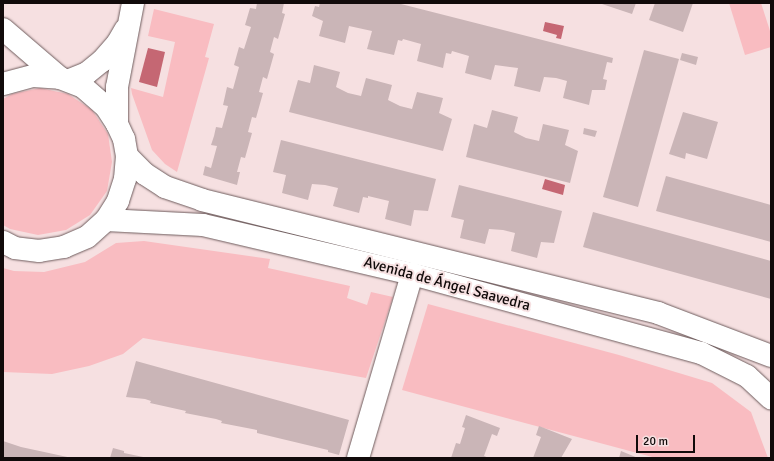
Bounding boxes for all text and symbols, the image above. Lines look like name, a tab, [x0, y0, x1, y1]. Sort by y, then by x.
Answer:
street label: Avenida de Ángel Saavedra	[362, 253, 532, 315]
scale bar	[638, 427, 697, 453]
text: 20 m	[643, 434, 668, 449]

